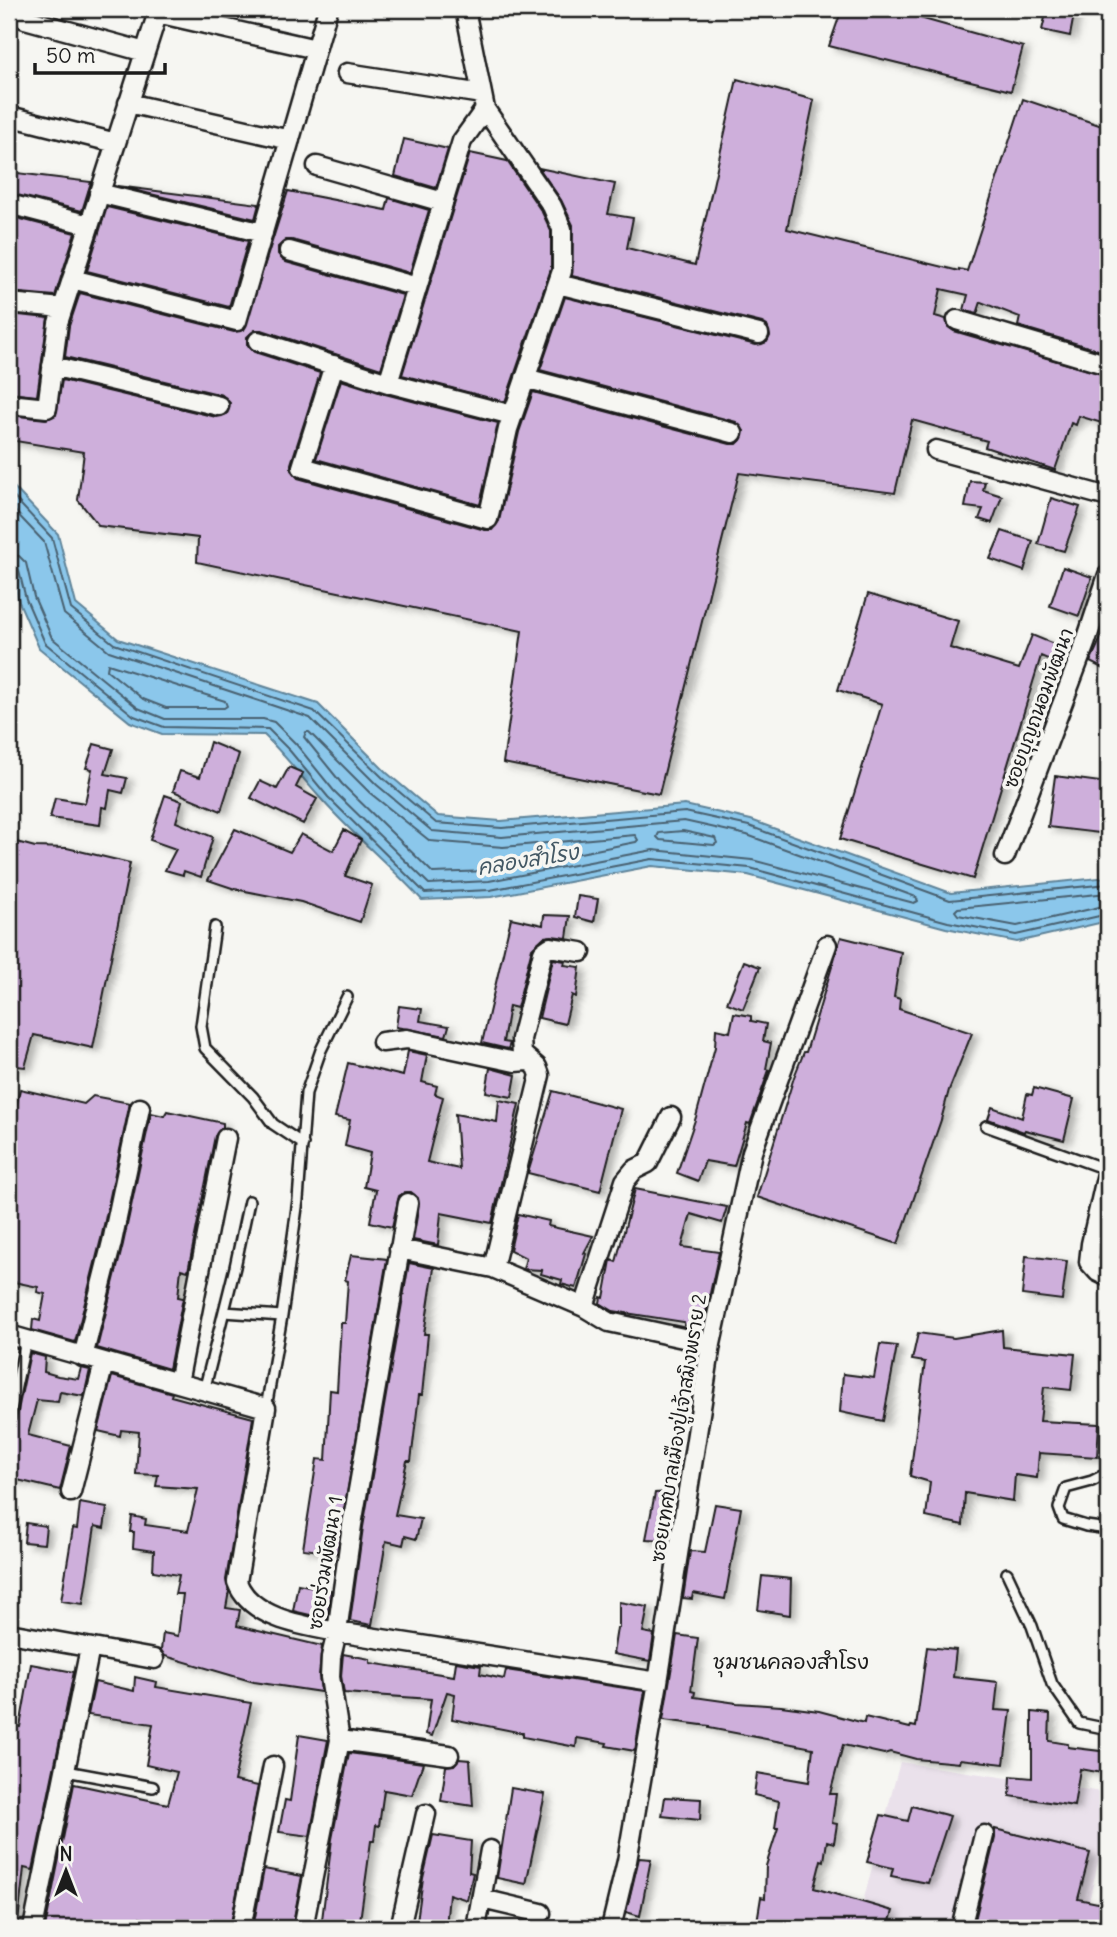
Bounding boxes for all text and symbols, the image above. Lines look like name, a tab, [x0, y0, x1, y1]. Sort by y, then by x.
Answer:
scale bar	[35, 32, 164, 76]
text: 50 m	[46, 42, 95, 69]
street label: ซอยบุญถนอมพัฒนา	[998, 625, 1081, 792]
water label: คลองสำโรง	[476, 838, 582, 881]
street label: ซอยเทศบาลเมืองปู่เจ้าสมิงพราย 2	[645, 1292, 714, 1565]
street label: ซอยร่วมพัฒนา 1	[303, 1494, 347, 1632]
district label: ชุมชนคลองสำโรง	[713, 1648, 869, 1678]
north arrow	[32, 1836, 102, 1906]
text: N	[59, 1842, 73, 1866]

